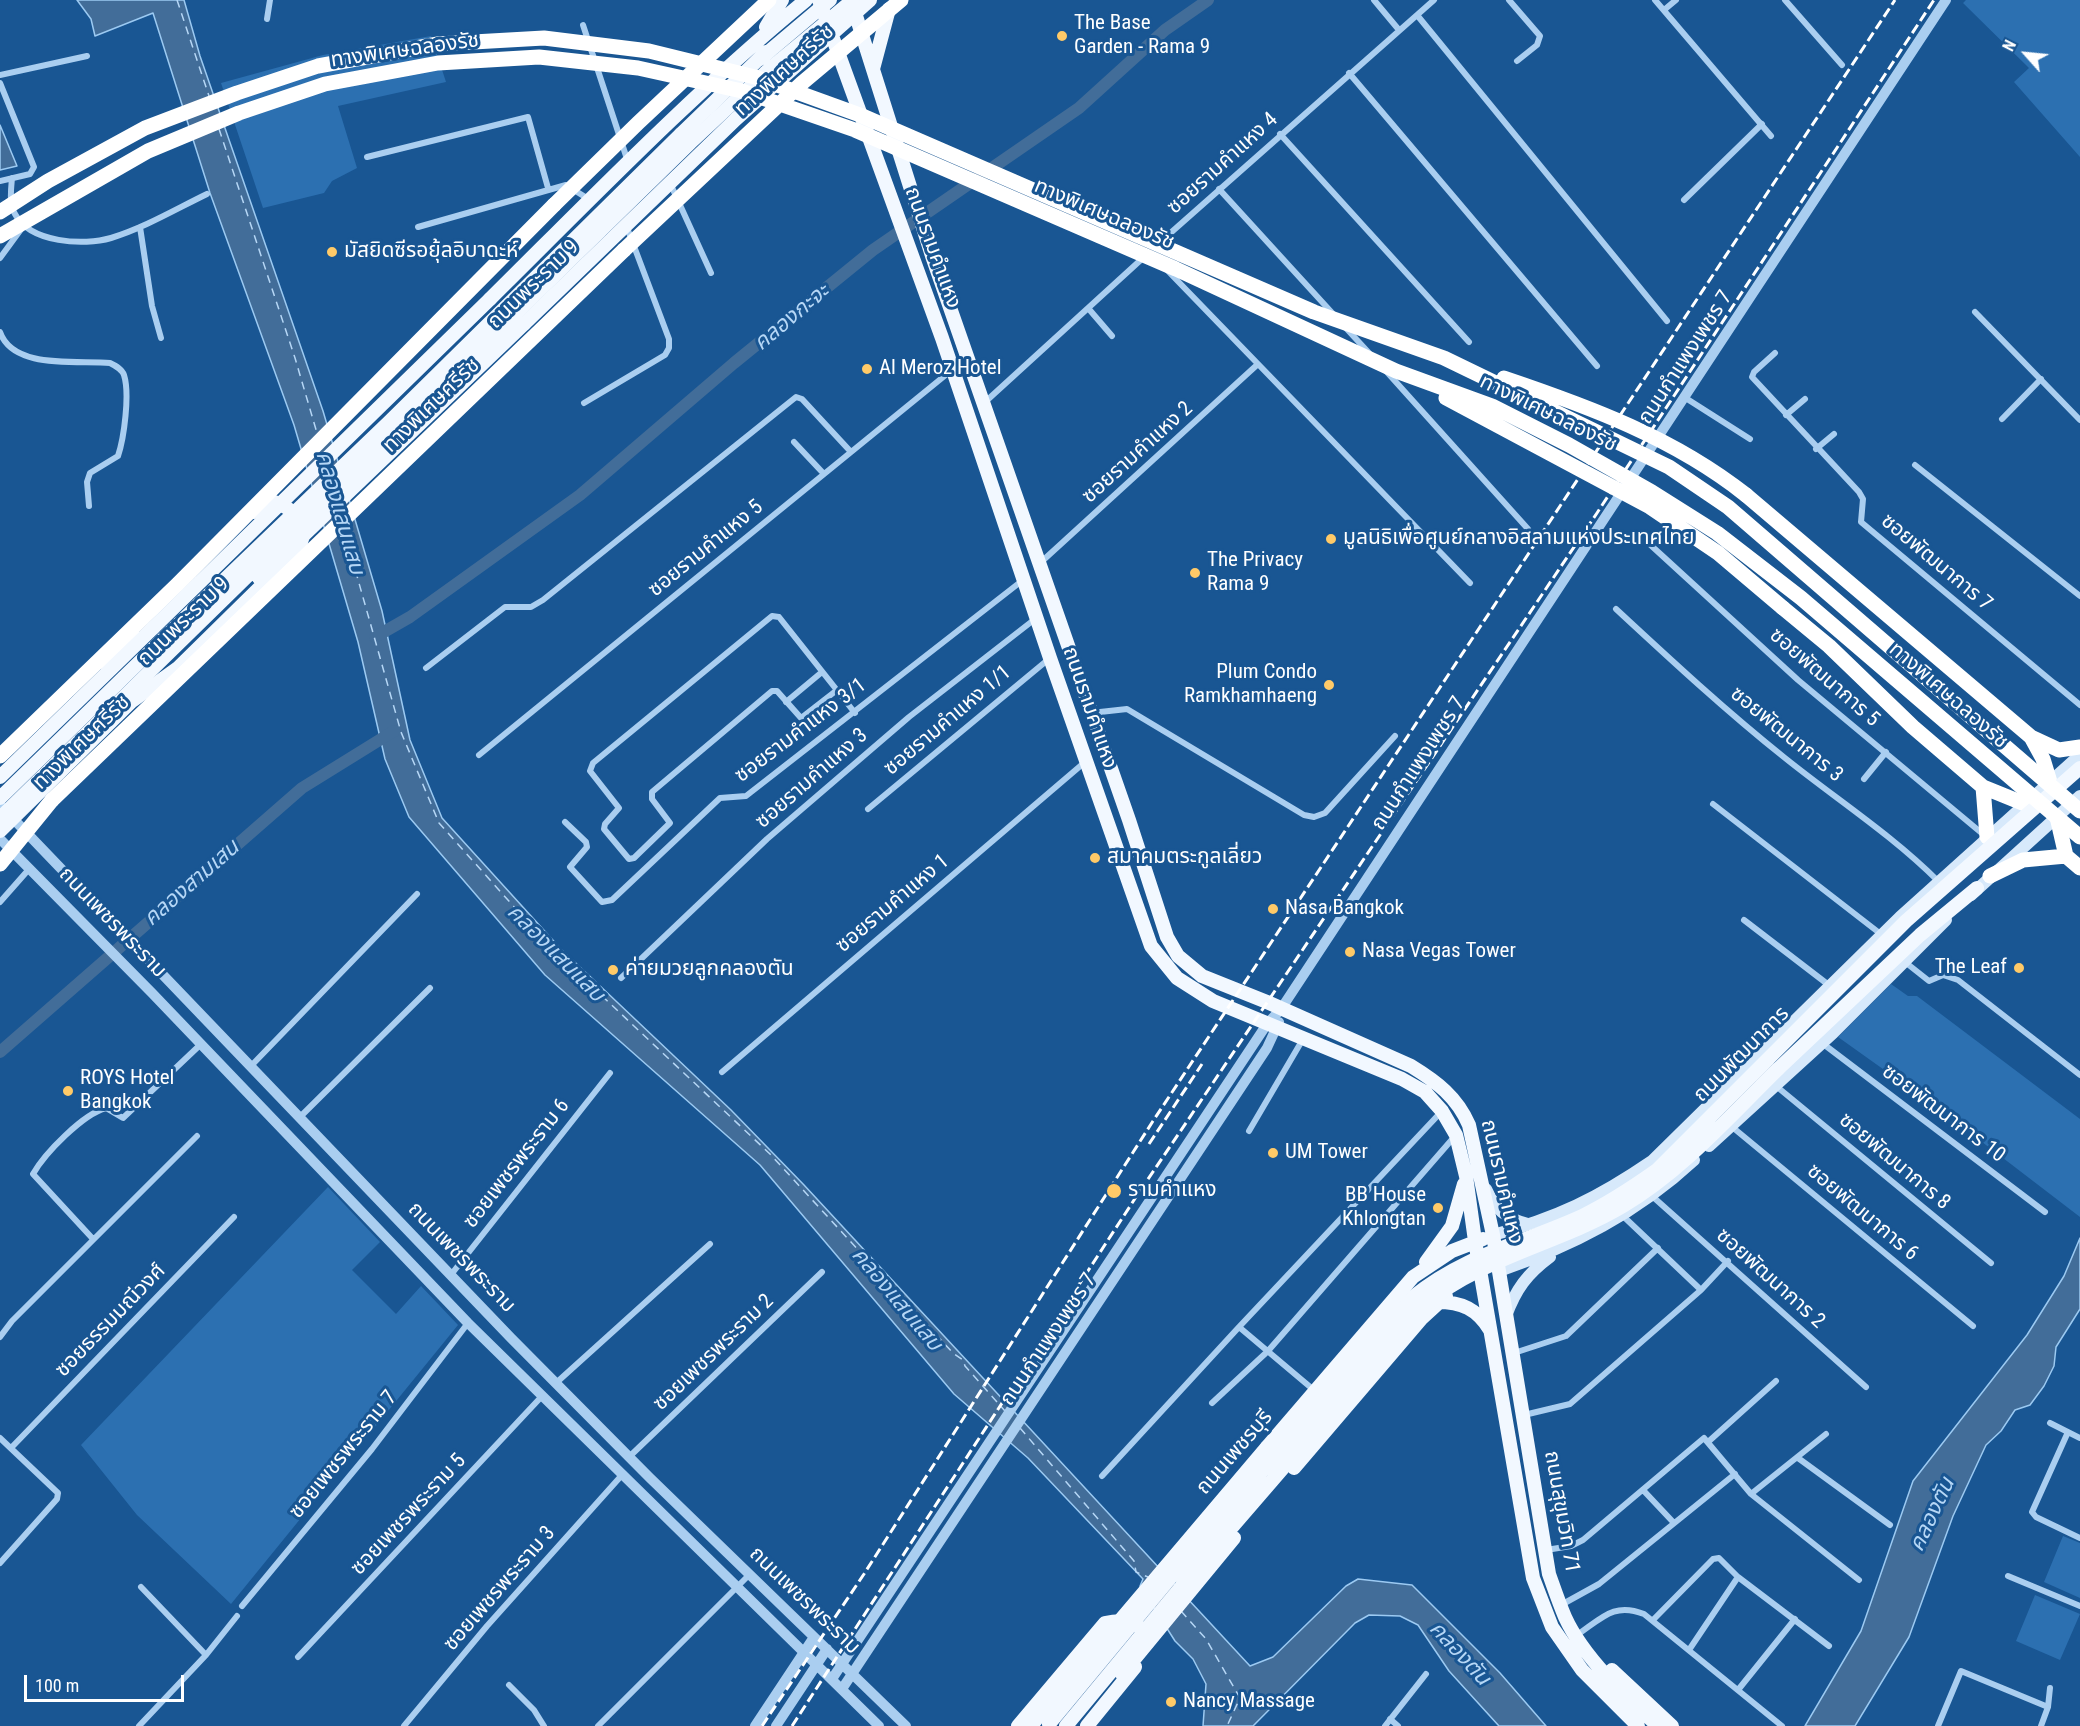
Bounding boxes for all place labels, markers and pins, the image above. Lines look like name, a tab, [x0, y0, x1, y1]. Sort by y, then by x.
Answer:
place label: The Base Garden - Rama 9	[1074, 11, 1210, 61]
marker: The Base Garden - Rama 9	[1055, 29, 1069, 43]
place label: มัสยิดซีรอยุ้ลอิบาดะห์	[344, 239, 518, 265]
marker: มัสยิดซีรอยุ้ลอิบาดะห์	[325, 245, 339, 259]
place label: Al Meroz Hotel	[879, 356, 1002, 382]
marker: Al Meroz Hotel	[860, 362, 874, 376]
place label: มูลนิธิเพื่อศูนย์กลางอิสลามแห่งประเทศไทย	[1343, 526, 1694, 552]
marker: มูลนิธิเพื่อศูนย์กลางอิสลามแห่งประเทศไทย	[1324, 532, 1338, 546]
place label: The Privacy Rama 9	[1207, 548, 1303, 598]
marker: The Privacy Rama 9	[1188, 566, 1202, 580]
place label: Plum Condo Ramkhamhaeng	[1184, 660, 1317, 710]
marker: Plum Condo Ramkhamhaeng	[1322, 678, 1336, 692]
place label: สมาคมตระกูลเลี่ยว	[1107, 845, 1262, 871]
marker: สมาคมตระกูลเลี่ยว	[1088, 851, 1102, 865]
place label: Nasa Bangkok	[1285, 896, 1404, 922]
marker: Nasa Bangkok	[1266, 902, 1280, 916]
place label: Nasa Vegas Tower	[1362, 939, 1516, 965]
marker: Nasa Vegas Tower	[1343, 945, 1357, 959]
place label: The Leaf	[1935, 955, 2007, 981]
place label: ค่ายมวยลูกคลองตัน	[625, 957, 794, 983]
marker: The Leaf	[2012, 961, 2026, 975]
marker: ค่ายมวยลูกคลองตัน	[606, 963, 620, 977]
place label: ROYS Hotel Bangkok	[80, 1066, 174, 1116]
marker: ROYS Hotel Bangkok	[61, 1084, 75, 1098]
place label: UM Tower	[1285, 1140, 1368, 1166]
marker: UM Tower	[1266, 1146, 1280, 1160]
place label: รามคำแหง	[1128, 1178, 1217, 1204]
marker: รามคำแหง	[1105, 1182, 1123, 1200]
place label: BB House Khlongtan	[1342, 1183, 1426, 1233]
marker: BB House Khlongtan	[1431, 1201, 1445, 1215]
place label: Nancy Massage	[1183, 1689, 1315, 1715]
marker: Nancy Massage	[1164, 1695, 1178, 1709]

